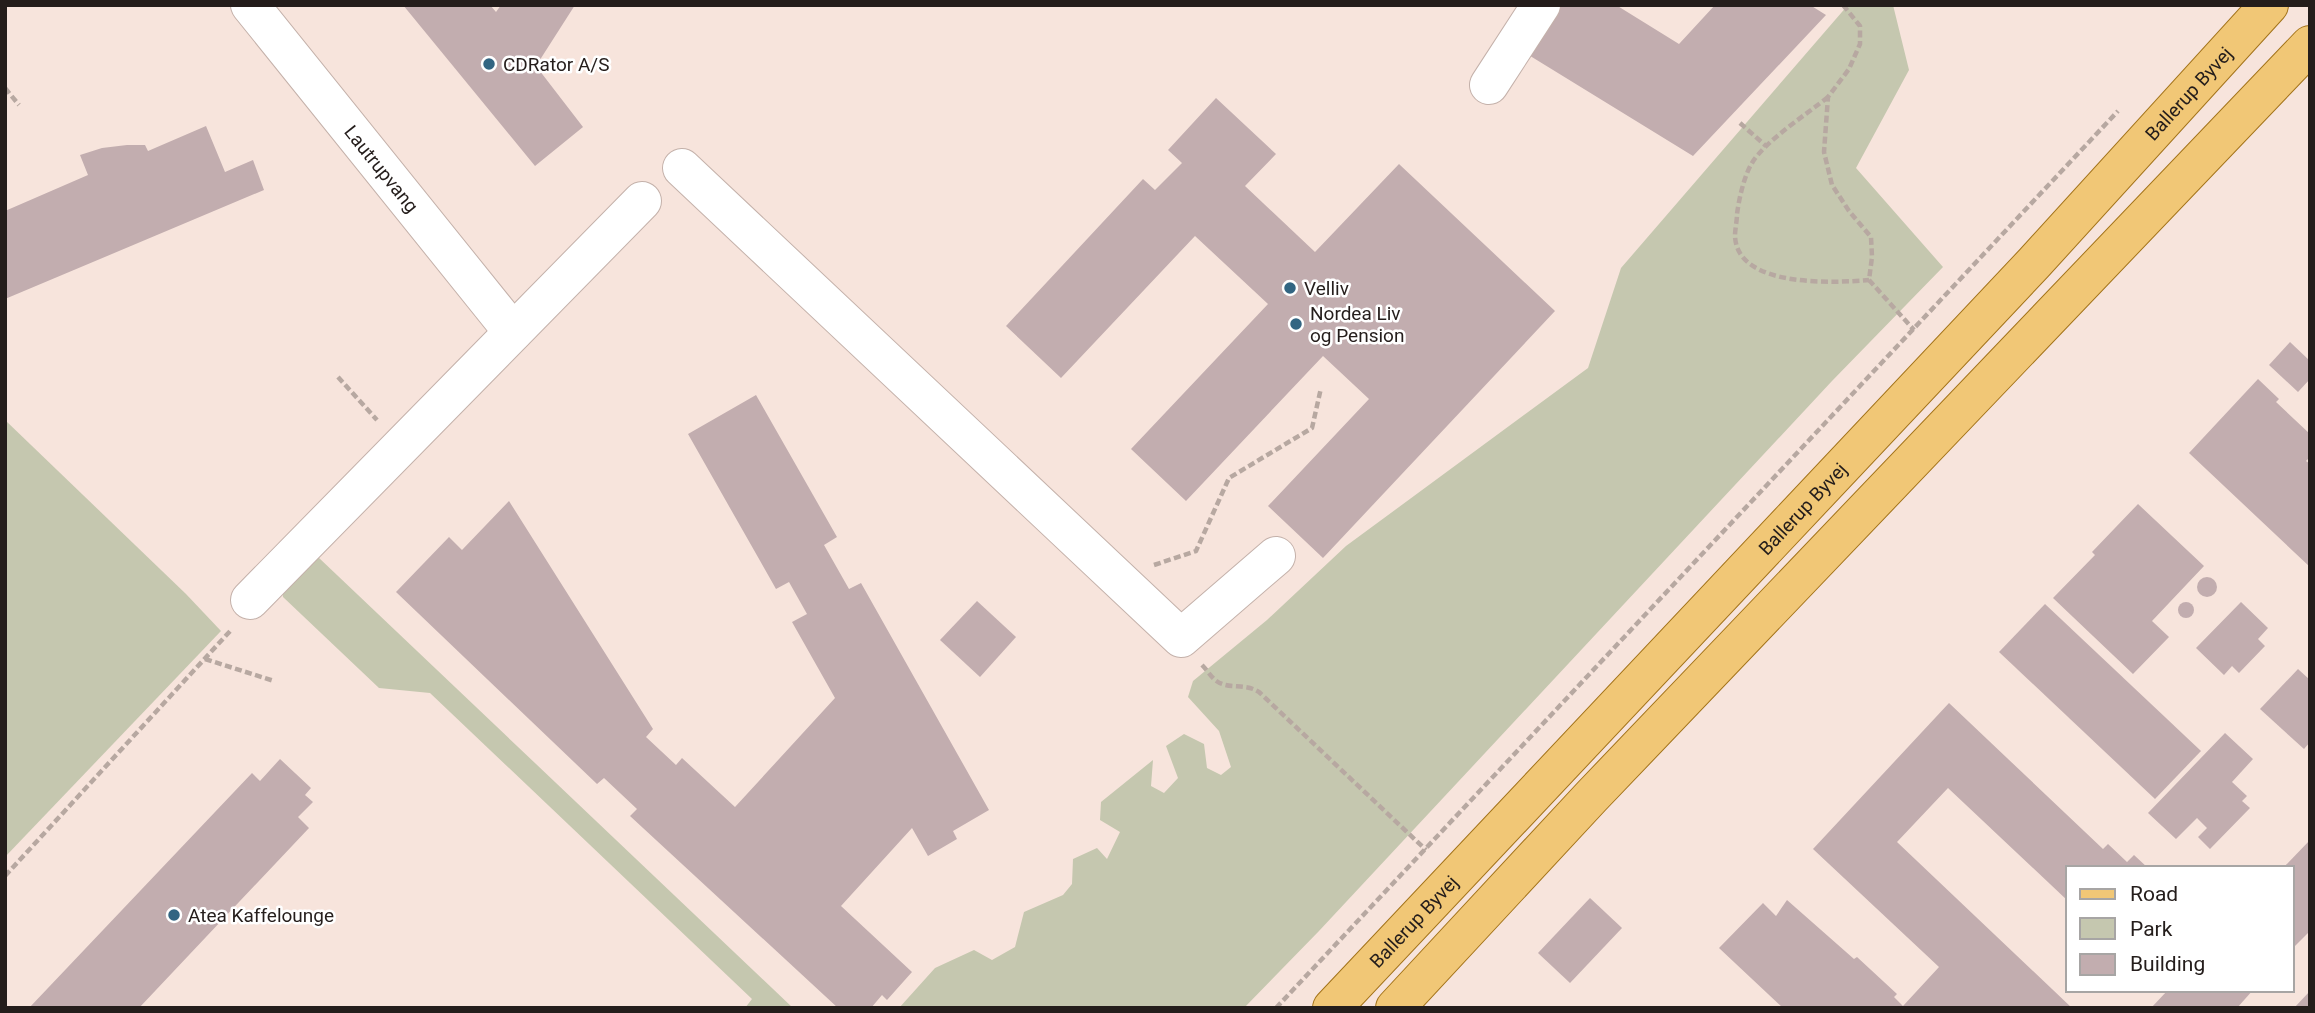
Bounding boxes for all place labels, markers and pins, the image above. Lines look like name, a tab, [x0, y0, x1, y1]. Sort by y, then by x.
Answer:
place label: CDRator A/S	[503, 53, 609, 76]
marker: CDRator A/S	[481, 56, 497, 72]
place label: Velliv	[1304, 277, 1349, 300]
marker: Velliv	[1282, 280, 1298, 296]
place label: Nordea Liv og Pension	[1310, 302, 1404, 347]
marker: Nordea Liv og Pension	[1288, 316, 1304, 332]
place label: Atea Kaffelounge	[188, 904, 334, 927]
marker: Atea Kaffelounge	[166, 907, 182, 923]

